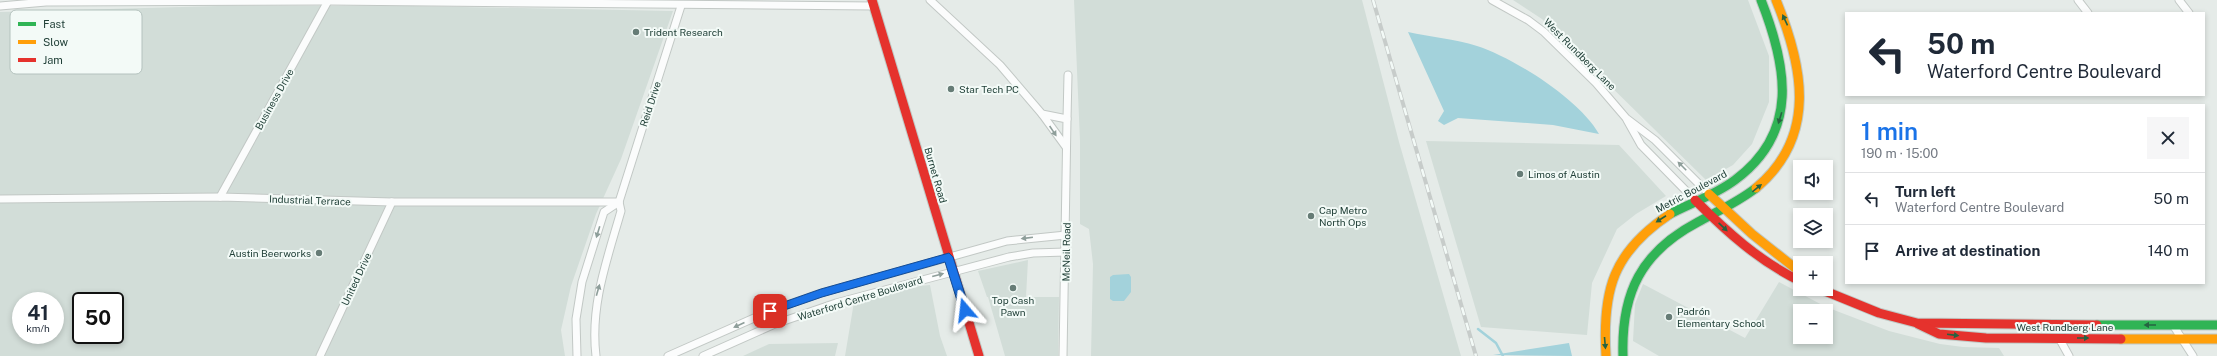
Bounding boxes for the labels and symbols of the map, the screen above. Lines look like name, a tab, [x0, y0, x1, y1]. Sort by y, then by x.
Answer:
legend	[10, 10, 142, 74]
one-way arrow	[1782, 14, 1788, 26]
street label: West Rundberg Lane	[1541, 15, 1619, 93]
text: Fast	[43, 18, 65, 30]
place label: Trident Research	[644, 26, 723, 38]
marker: Trident Research	[631, 27, 641, 37]
text: Slow	[43, 36, 69, 48]
text: Jam	[43, 54, 63, 66]
street label: Business Drive	[252, 66, 296, 132]
street label: Reid Drive	[637, 79, 663, 128]
place label: Star Tech PC	[959, 83, 1019, 95]
marker: Star Tech PC	[946, 84, 956, 94]
one-way arrow	[1777, 112, 1783, 124]
one-way arrow	[1049, 126, 1057, 137]
street label: Burnet Road	[922, 146, 950, 204]
one-way arrow	[1677, 161, 1687, 171]
street label: Metric Boulevard	[1653, 167, 1729, 215]
place label: Limos of Austin	[1528, 168, 1600, 180]
marker: Limos of Austin	[1515, 169, 1525, 179]
one-way arrow	[1751, 183, 1762, 192]
street label: Industrial Terrace	[269, 193, 351, 207]
place label: Cap Metro North Ops	[1319, 204, 1368, 228]
marker: Cap Metro North Ops	[1306, 211, 1316, 221]
one-way arrow	[1655, 216, 1667, 223]
street label: McNeil Road	[1059, 222, 1073, 282]
one-way arrow	[1718, 223, 1728, 232]
one-way arrow	[595, 226, 601, 238]
one-way arrow	[1021, 235, 1033, 241]
place label: Austin Beerworks	[229, 247, 311, 259]
marker: Austin Beerworks	[314, 248, 324, 258]
street label: United Drive	[339, 250, 374, 307]
one-way arrow	[931, 271, 944, 277]
street label: Waterford Centre Boulevard	[796, 273, 924, 323]
marker: Top Cash Pawn	[1008, 283, 1018, 293]
one-way arrow	[595, 284, 601, 296]
position arrow	[944, 289, 986, 331]
speed limit sign: 50	[72, 292, 124, 344]
pin	[753, 294, 787, 328]
place label: Top Cash Pawn	[992, 294, 1034, 318]
place label: Padrón Elementary School	[1677, 305, 1765, 329]
marker: Padrón Elementary School	[1664, 312, 1674, 322]
street label: West Rundberg Lane	[2017, 321, 2114, 333]
one-way arrow	[733, 322, 744, 328]
one-way arrow	[2143, 322, 2156, 328]
one-way arrow	[1947, 332, 1959, 339]
one-way arrow	[2077, 335, 2090, 341]
one-way arrow	[1601, 337, 1608, 349]

